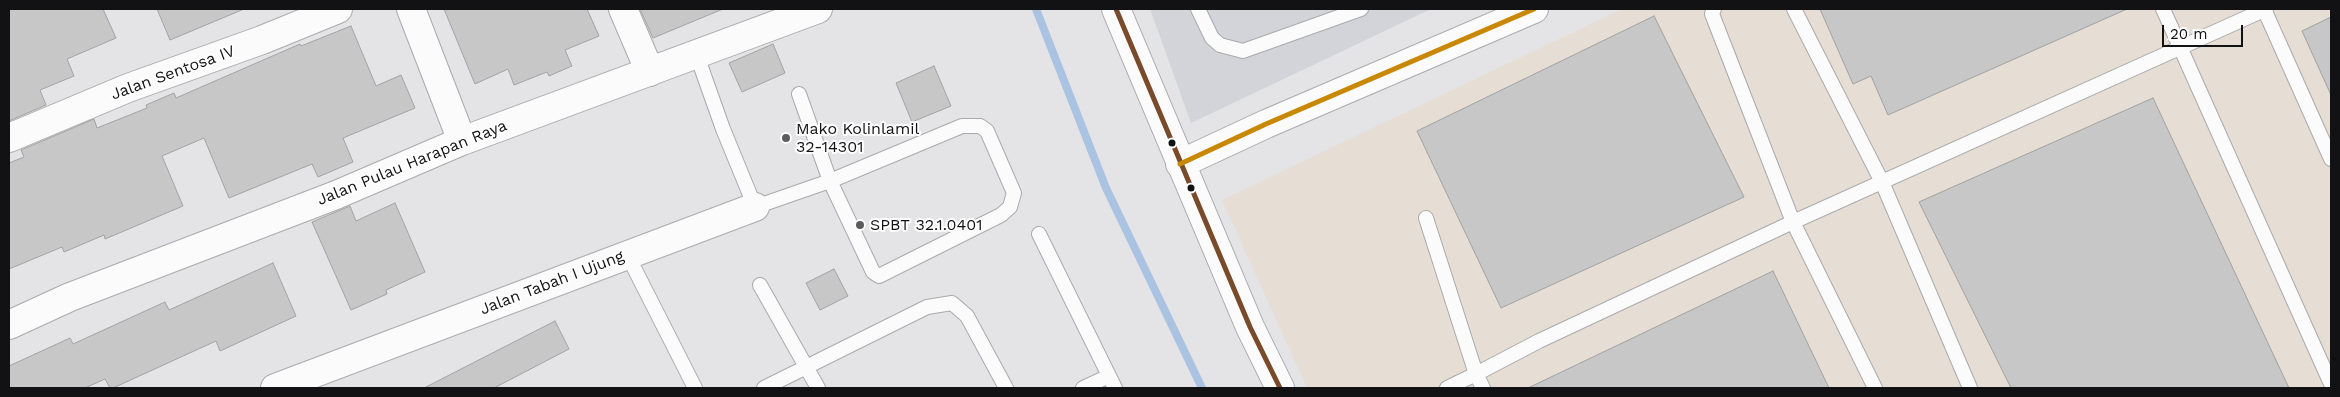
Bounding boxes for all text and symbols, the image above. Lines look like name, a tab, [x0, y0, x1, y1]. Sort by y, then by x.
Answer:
scale bar	[2165, 15, 2246, 47]
text: 20 m	[2170, 25, 2208, 43]
street label: Jalan Sentosa IV	[108, 42, 238, 104]
street label: Jalan Pulau Harapan Raya	[314, 116, 510, 210]
place label: Mako Kolinlamil 32-14301	[796, 119, 919, 157]
marker: Mako Kolinlamil 32-14301	[780, 132, 792, 144]
unlabelled marker	[1167, 138, 1177, 148]
unlabelled marker	[1186, 183, 1196, 193]
place label: SPBT 32.1.0401	[870, 215, 983, 235]
marker: SPBT 32.1.0401	[854, 219, 866, 231]
street label: Jalan Tabah I Ujung	[477, 247, 627, 319]

